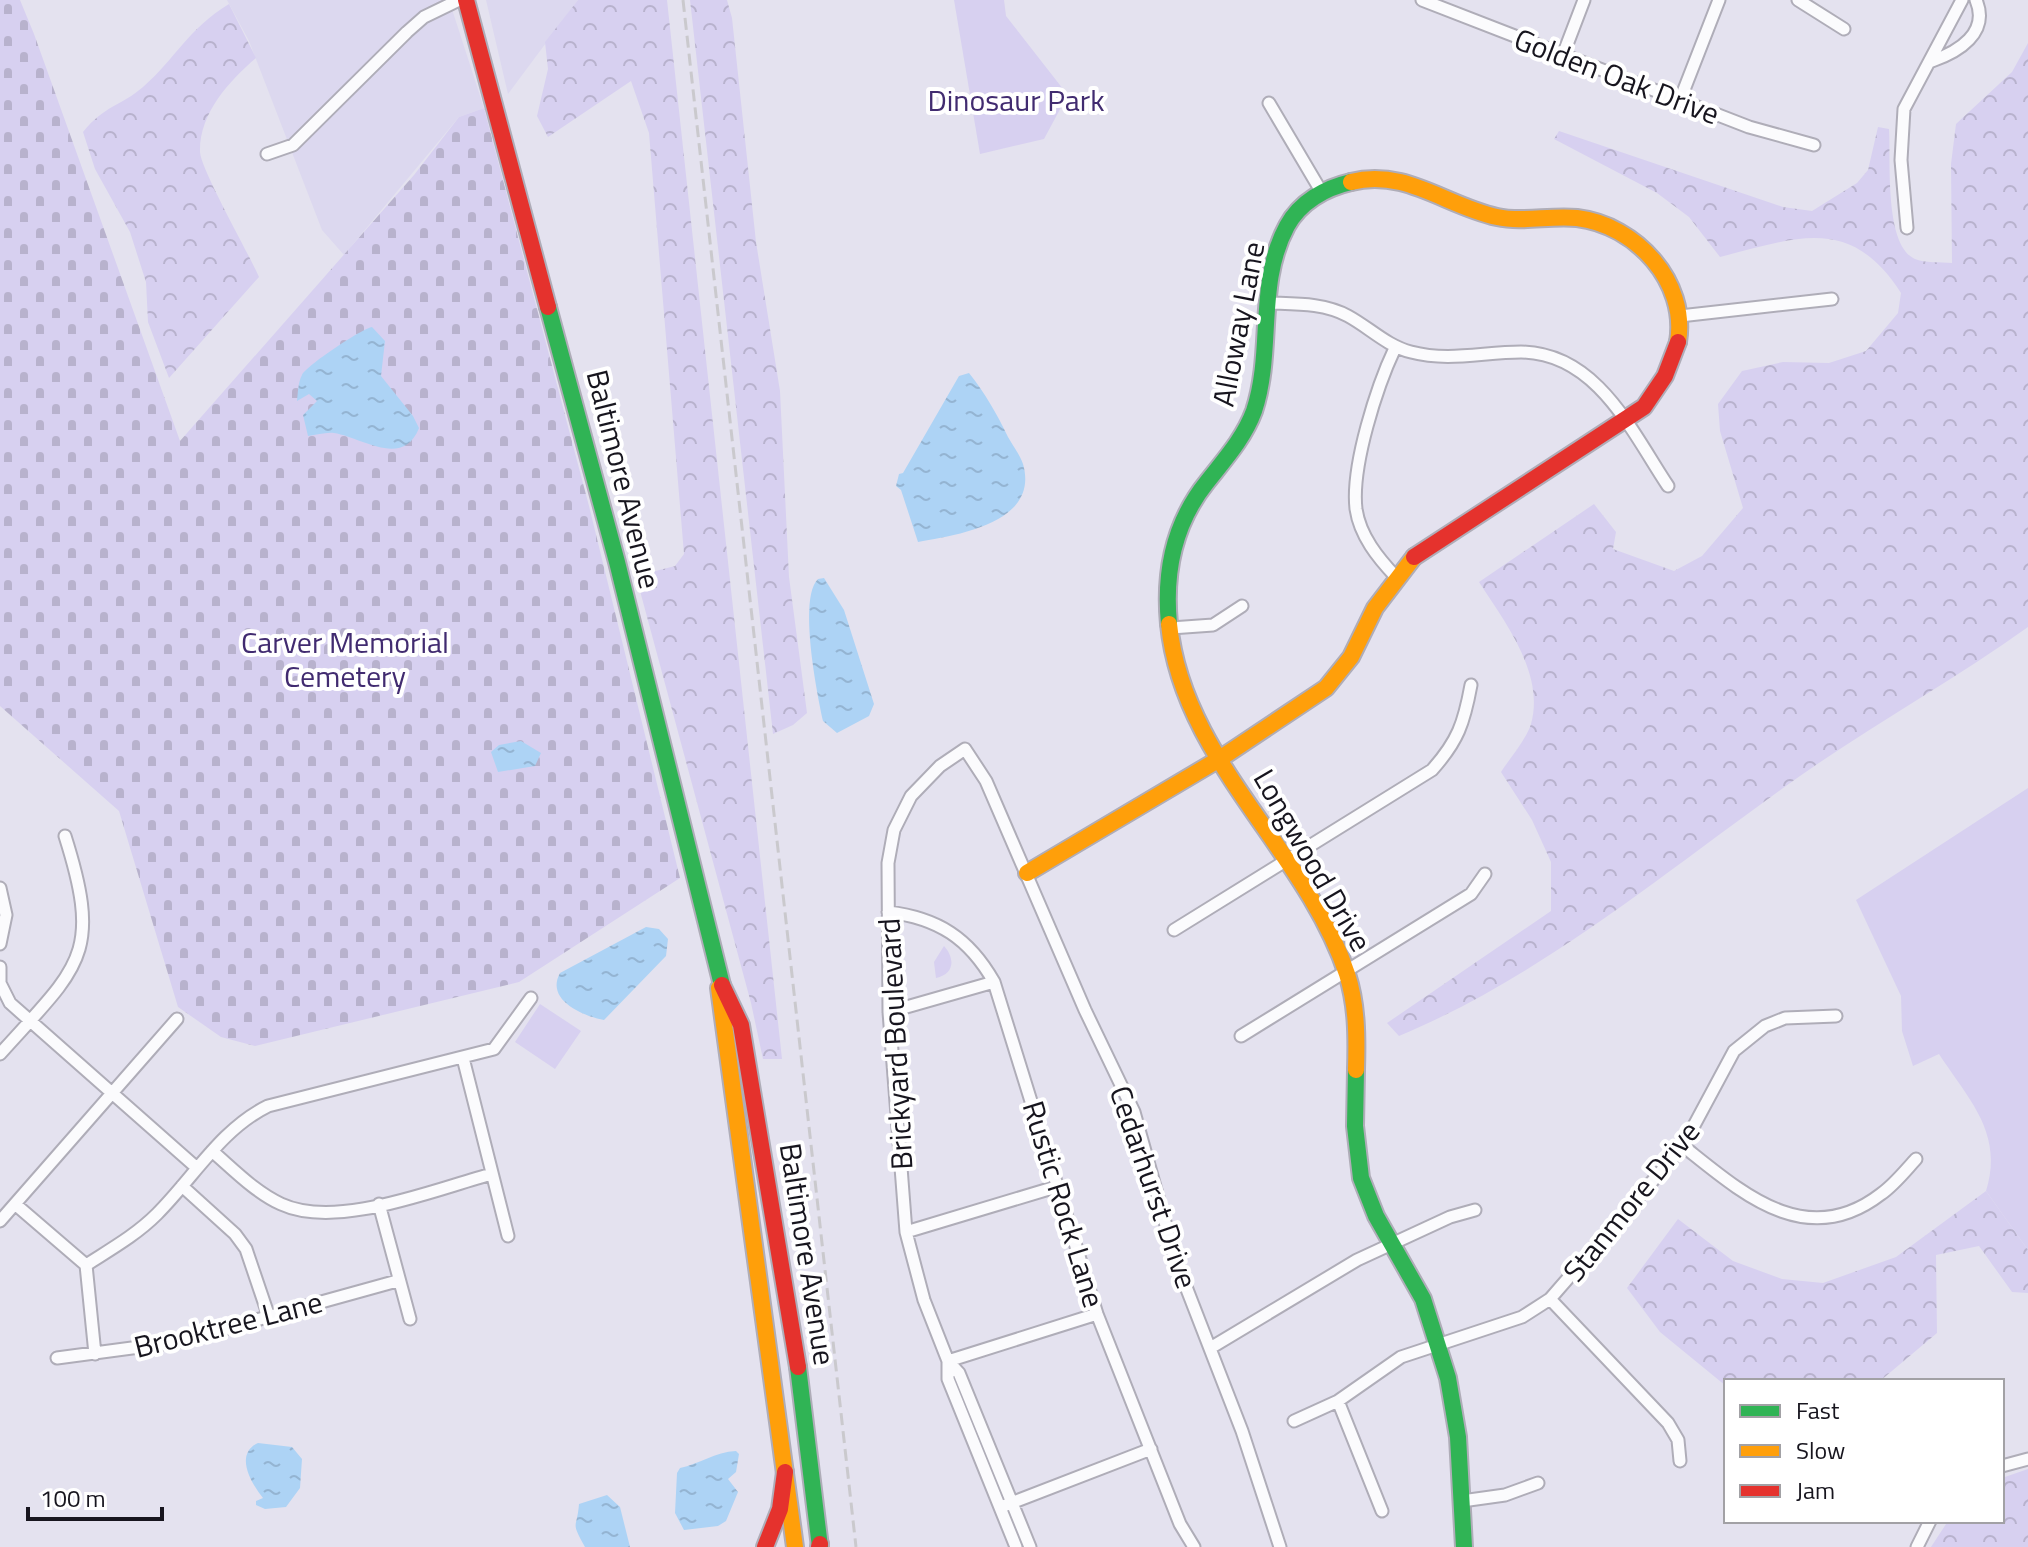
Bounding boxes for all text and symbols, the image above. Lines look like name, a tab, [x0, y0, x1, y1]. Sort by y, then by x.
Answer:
street label: Golden Oak Drive	[1508, 16, 1726, 136]
park label: Dinosaur Park	[927, 77, 1105, 123]
street label: Alloway Lane	[1200, 238, 1276, 410]
street label: Baltimore Avenue	[575, 365, 673, 593]
park label: Carver Memorial Cemetery	[241, 619, 449, 699]
street label: Longwood Drive	[1242, 760, 1384, 960]
street label: Brickyard Boulevard	[865, 917, 925, 1171]
street label: Cedarhurst Drive	[1098, 1079, 1210, 1295]
street label: Rustic Rock Lane	[1011, 1095, 1117, 1313]
street label: Stanmore Drive	[1551, 1110, 1711, 1292]
street label: Baltimore Avenue	[768, 1140, 848, 1368]
street label: Brooktree Lane	[129, 1278, 327, 1370]
legend	[1724, 1379, 2004, 1523]
text: Fast	[1796, 1392, 1840, 1428]
text: Slow	[1796, 1432, 1845, 1468]
scale bar	[28, 1471, 162, 1521]
text: Jam	[1796, 1472, 1835, 1508]
text: 100 m	[40, 1480, 106, 1516]

